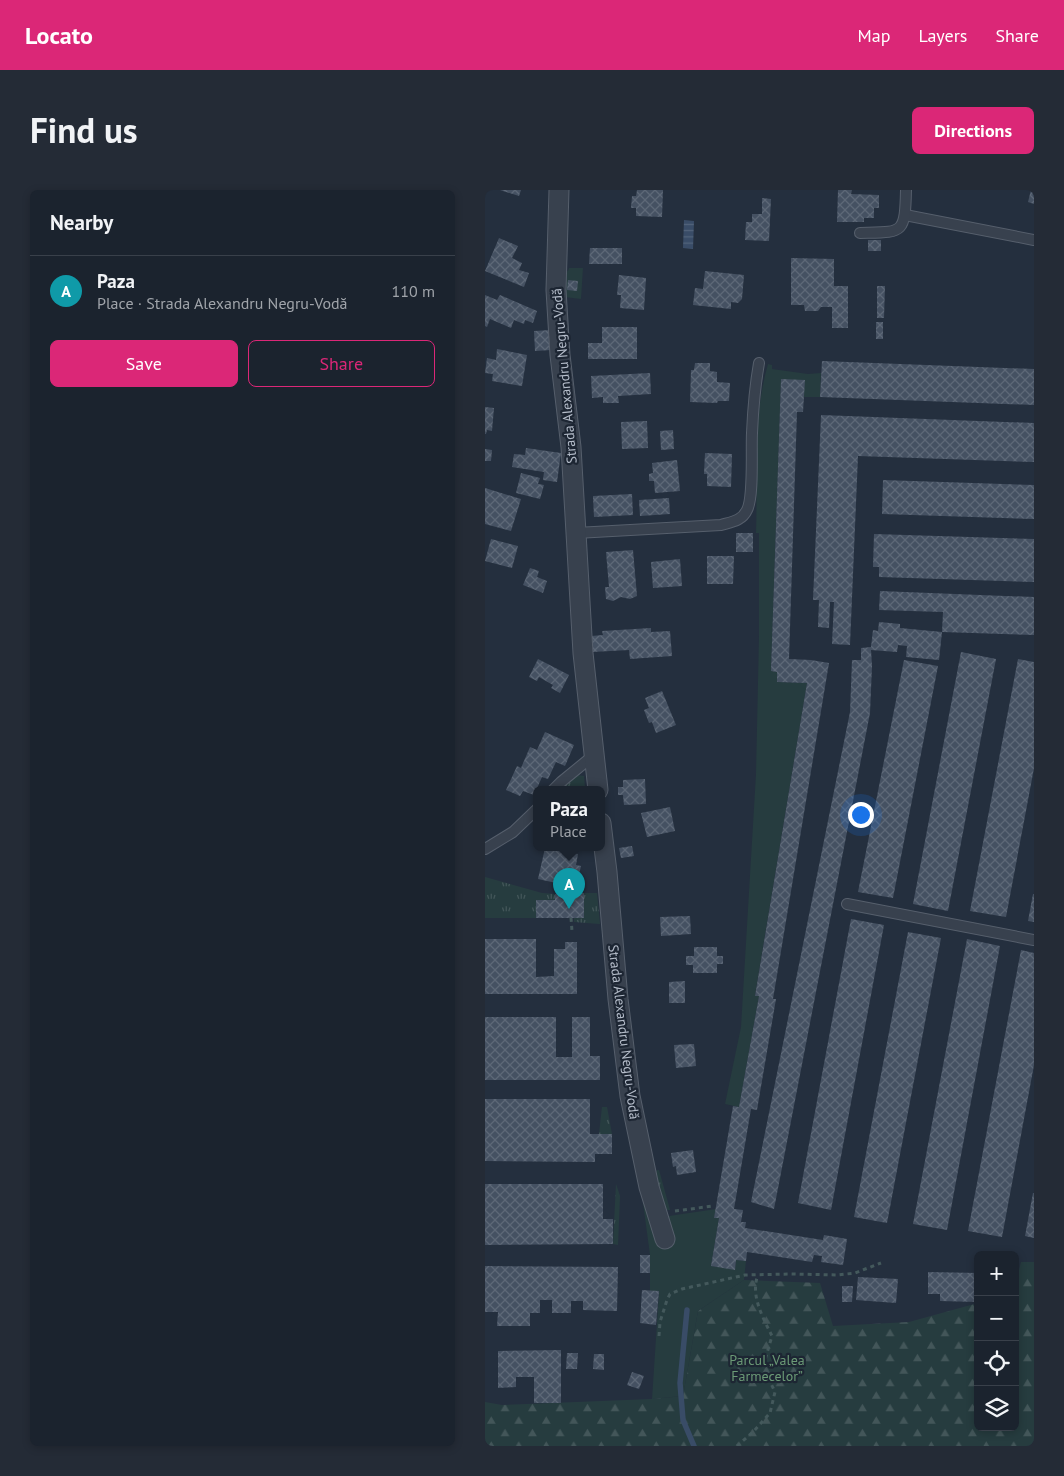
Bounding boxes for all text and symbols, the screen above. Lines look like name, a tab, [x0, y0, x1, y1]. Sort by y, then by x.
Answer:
text: Locato	[25, 20, 93, 51]
text: Map	[858, 24, 890, 47]
text: Layers	[918, 24, 967, 47]
text: Share	[995, 24, 1039, 47]
text: Find us	[30, 107, 138, 153]
button: Directions	[912, 107, 1034, 154]
text: Nearby	[50, 209, 113, 236]
text: Paza	[97, 269, 135, 293]
text: A	[61, 281, 71, 301]
text: 110 m	[392, 281, 435, 301]
street label: Strada Alexandru Negru-Vodă	[547, 287, 581, 464]
text: Place · Strada Alexandru Negru-Vodă	[97, 293, 348, 313]
button: Save	[50, 340, 238, 387]
button: Share	[248, 340, 435, 387]
popup	[533, 786, 605, 851]
text: Paza	[550, 797, 588, 821]
your location	[848, 802, 874, 828]
text: Place	[550, 821, 587, 841]
pin: A	[553, 868, 585, 909]
street label: Strada Alexandru Negru-Vodă	[604, 944, 644, 1121]
map controls	[974, 1251, 1019, 1431]
button: +	[974, 1251, 1019, 1296]
button: −	[974, 1296, 1019, 1341]
button: locate	[974, 1341, 1019, 1386]
park label: Parcul „Valea Farmecelor”	[729, 1351, 805, 1385]
button: layers	[974, 1386, 1019, 1431]

